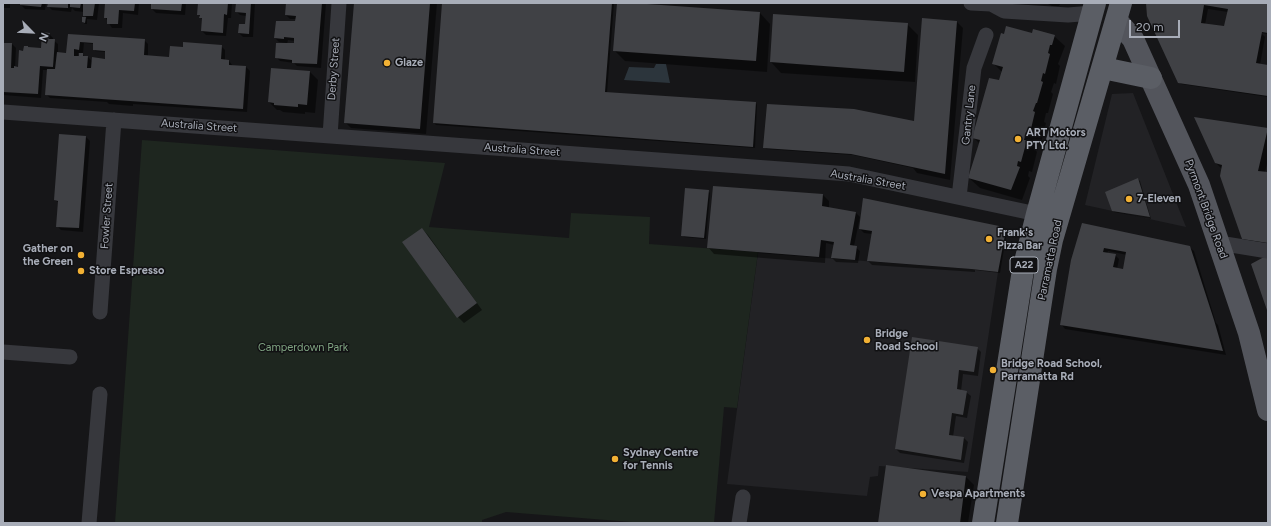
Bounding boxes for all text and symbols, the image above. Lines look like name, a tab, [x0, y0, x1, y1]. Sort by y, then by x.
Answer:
north arrow	[12, 12, 52, 52]
scale bar	[1131, 12, 1182, 38]
text: 20 m	[1136, 20, 1164, 34]
text: N	[36, 31, 51, 44]
street label: Derby Street	[325, 37, 343, 101]
place label: Glaze	[395, 56, 423, 70]
marker: Glaze	[382, 58, 392, 68]
street label: Gantry Lane	[959, 84, 979, 146]
street label: Australia Street	[160, 117, 238, 135]
place label: ART Motors PTY Ltd.	[1026, 126, 1086, 152]
marker: ART Motors PTY Ltd.	[1013, 134, 1023, 144]
street label: Australia Street	[483, 141, 561, 159]
street label: Pyrmont Bridge Road	[1182, 158, 1230, 260]
street label: Australia Street	[829, 167, 907, 193]
street label: Fowler Street	[98, 182, 116, 250]
place label: 7-Eleven	[1137, 192, 1181, 206]
marker: 7-Eleven	[1124, 194, 1134, 204]
street label: Parramatta Road	[1035, 219, 1065, 301]
place label: Frank's Pizza Bar	[997, 226, 1042, 252]
marker: Frank's Pizza Bar	[984, 234, 994, 244]
place label: Gather on the Green	[23, 242, 73, 268]
marker: Gather on the Green	[76, 250, 86, 260]
road number: A22	[1010, 257, 1038, 273]
place label: Store Espresso	[89, 264, 164, 278]
marker: Store Espresso	[76, 266, 86, 276]
place label: Bridge Road School	[875, 327, 938, 353]
marker: Bridge Road School	[862, 335, 872, 345]
park label: Camperdown Park	[258, 341, 348, 355]
place label: Bridge Road School, Parramatta Rd	[1001, 357, 1102, 383]
marker: Bridge Road School, Parramatta Rd	[988, 365, 998, 375]
place label: Sydney Centre for Tennis	[623, 446, 698, 472]
marker: Sydney Centre for Tennis	[610, 454, 620, 464]
place label: Vespa Apartments	[931, 487, 1025, 501]
marker: Vespa Apartments	[918, 489, 928, 499]

